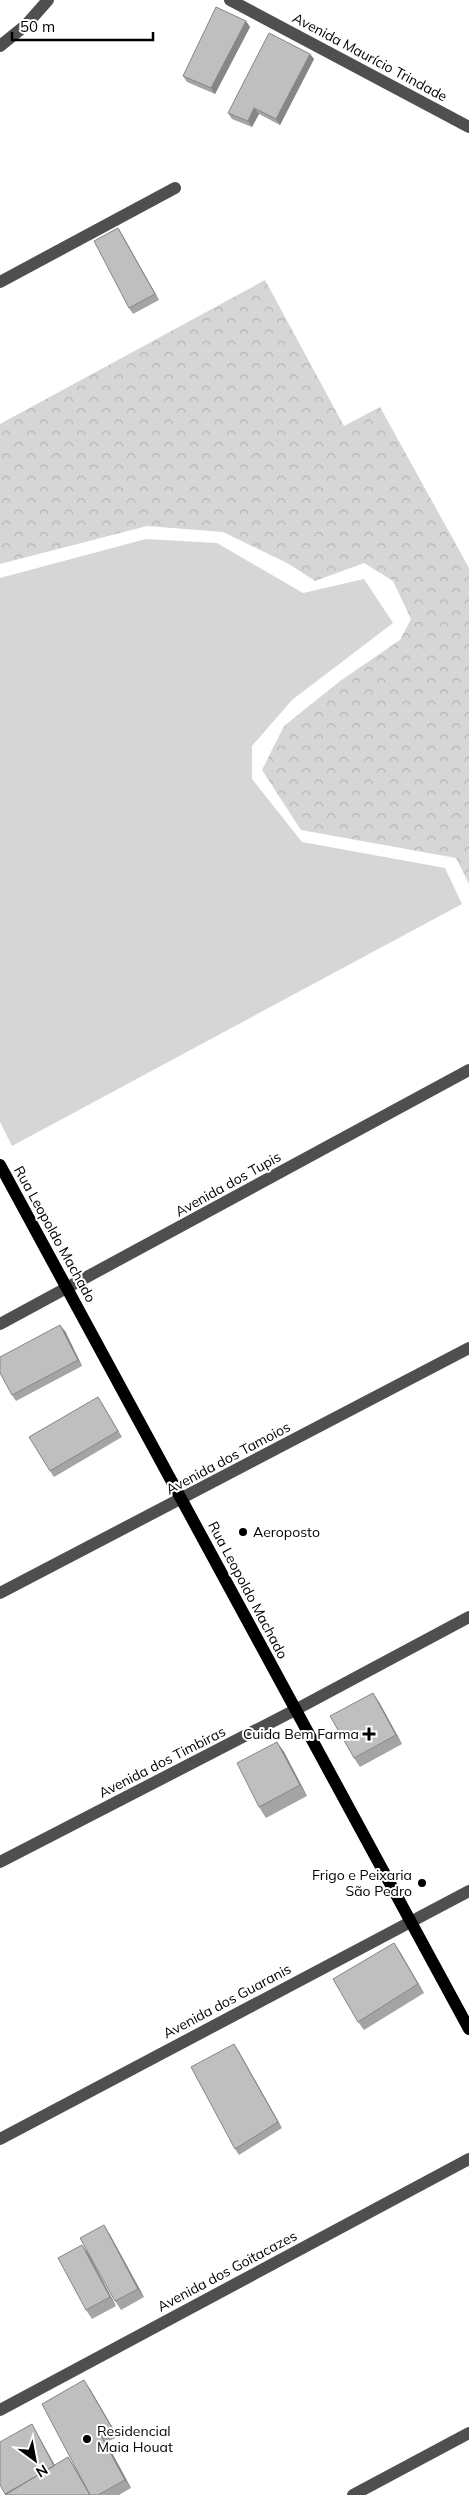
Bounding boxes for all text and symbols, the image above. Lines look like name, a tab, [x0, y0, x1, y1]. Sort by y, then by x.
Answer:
street label: Avenida Maurício Trindade	[290, 9, 450, 105]
scale bar	[12, 10, 154, 42]
text: 50 m	[20, 17, 55, 36]
street label: Avenida dos Tupis	[172, 1147, 284, 1220]
street label: Rua Leopoldo Machado	[10, 1163, 100, 1305]
street label: Avenida dos Tamoios	[163, 1418, 293, 1498]
street label: Rua Leopoldo Machado	[204, 1518, 292, 1662]
place label: Aeroposto	[253, 1523, 320, 1541]
marker: Aeroposto	[237, 1526, 249, 1538]
street label: Avenida dos Timbiras	[96, 1722, 229, 1802]
place label: Cuida Bem Farma	[243, 1725, 359, 1743]
marker: Cuida Bem Farma	[363, 1728, 375, 1740]
place label: Frigo e Peixaria São Pedro	[312, 1866, 412, 1900]
marker: Frigo e Peixaria São Pedro	[416, 1877, 428, 1889]
street label: Avenida dos Guaranis	[160, 1960, 294, 2042]
street label: Avenida dos Goitacazes	[154, 2226, 300, 2315]
place label: Residencial Maia Houat	[97, 2422, 173, 2456]
marker: Residencial Maia Houat	[81, 2433, 93, 2445]
north arrow	[10, 2435, 60, 2485]
text: N	[33, 2461, 51, 2481]

